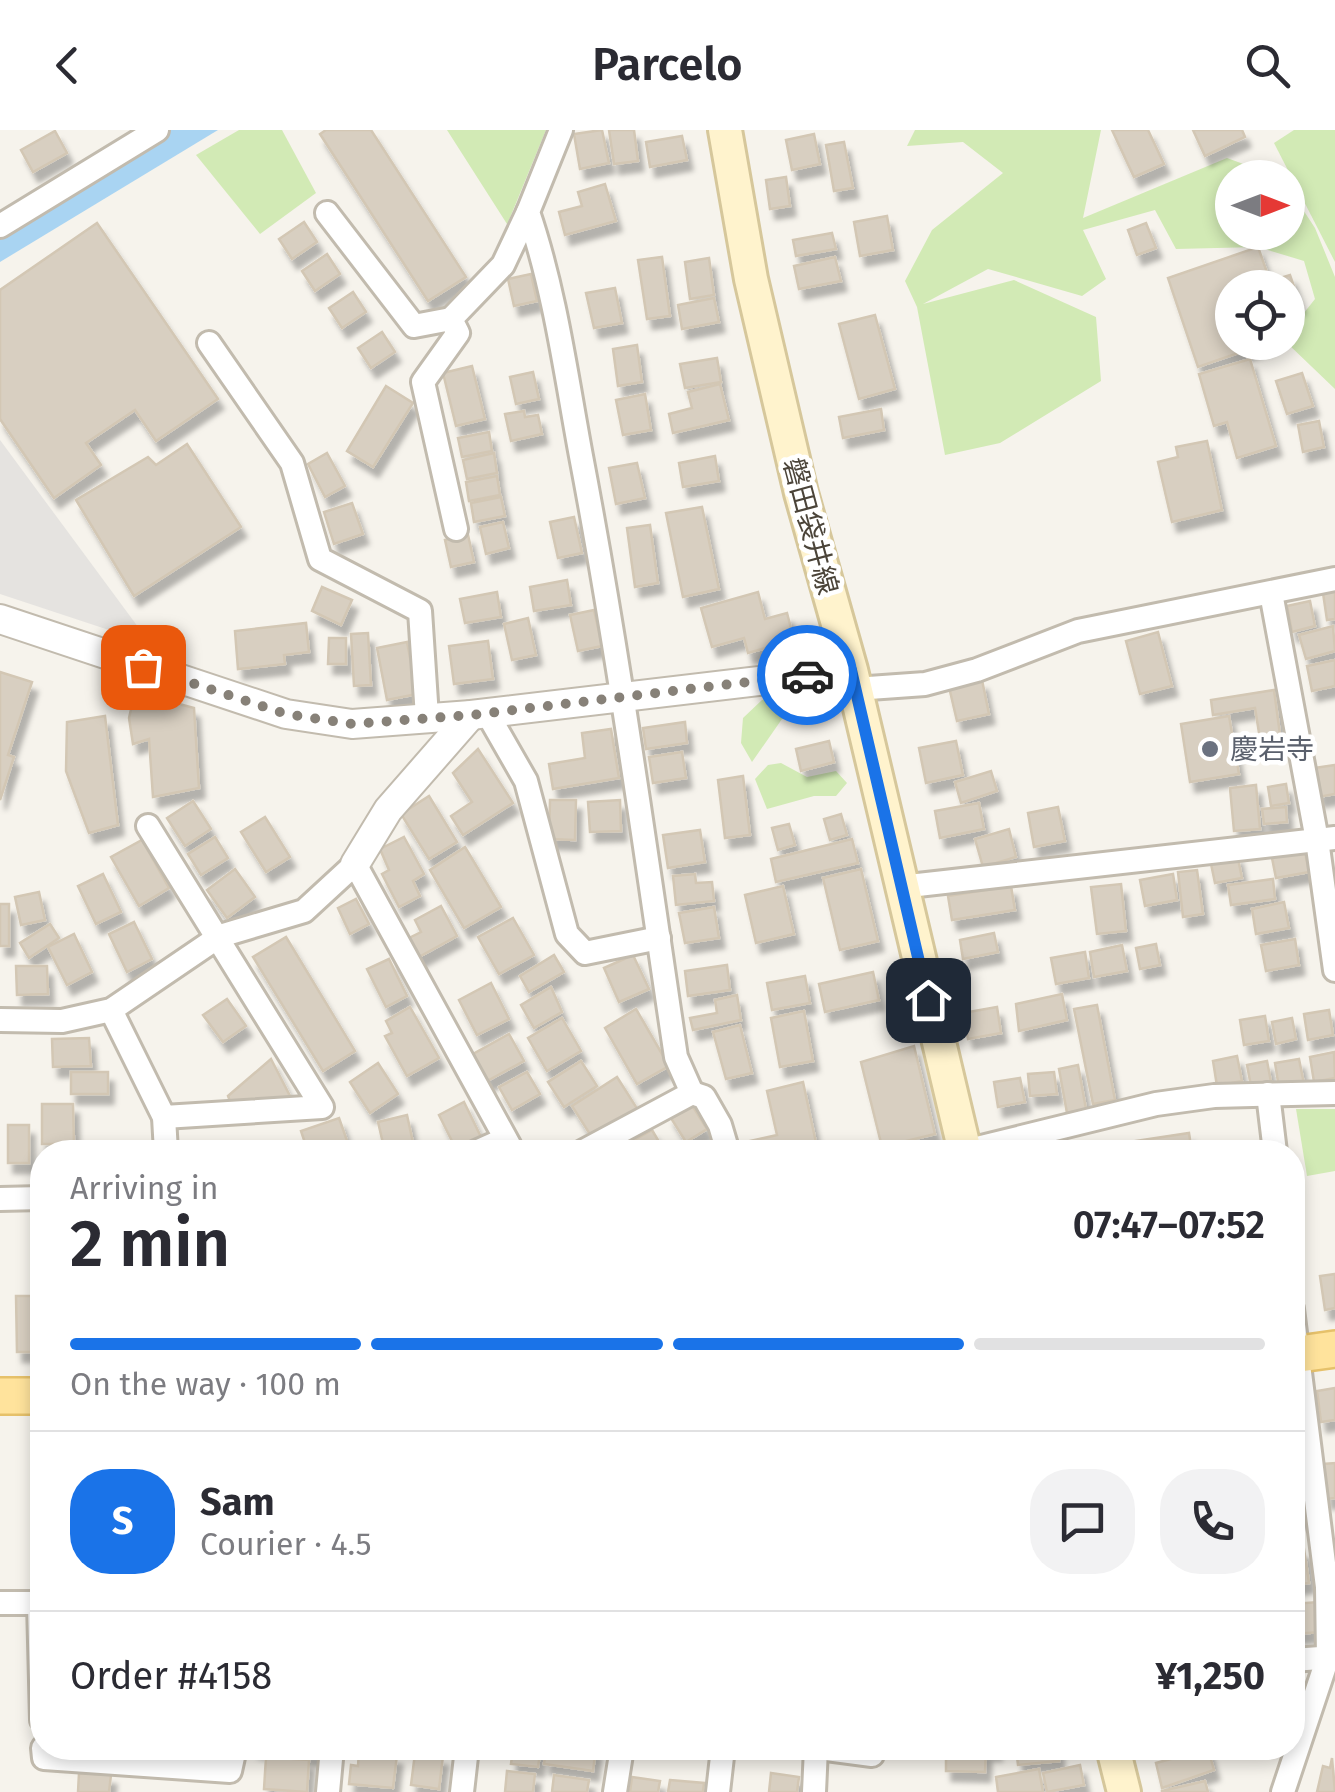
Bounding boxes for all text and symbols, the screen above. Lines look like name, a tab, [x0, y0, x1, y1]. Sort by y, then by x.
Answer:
icon: back	[40, 38, 95, 93]
text: Parcelo	[592, 38, 743, 92]
icon: search	[1240, 38, 1295, 93]
north arrow	[1215, 160, 1305, 250]
map controls	[1215, 160, 1305, 360]
button: locate	[1215, 270, 1305, 360]
street label: 磐田袋井線	[776, 454, 845, 598]
pin	[101, 625, 186, 710]
courier	[757, 625, 857, 725]
icon: bag	[116, 640, 171, 695]
icon: car	[780, 648, 835, 703]
place label: 慶岩寺	[1230, 733, 1314, 766]
marker: 慶岩寺	[1199, 738, 1221, 760]
pin	[886, 958, 971, 1043]
icon: home	[901, 973, 956, 1028]
text: Arriving in	[70, 1169, 218, 1207]
text: 07:47–07:52	[1073, 1202, 1265, 1248]
text: 2 min	[70, 1205, 230, 1283]
text: On the way · 100 m	[70, 1365, 341, 1403]
button: chat	[1030, 1469, 1135, 1574]
button: phone	[1160, 1469, 1265, 1574]
text: Sam	[200, 1479, 275, 1525]
text: S	[112, 1498, 133, 1544]
text: Courier · 4.5	[200, 1525, 371, 1563]
text: Order #4158	[70, 1653, 272, 1699]
text: ¥1,250	[1156, 1653, 1265, 1699]

